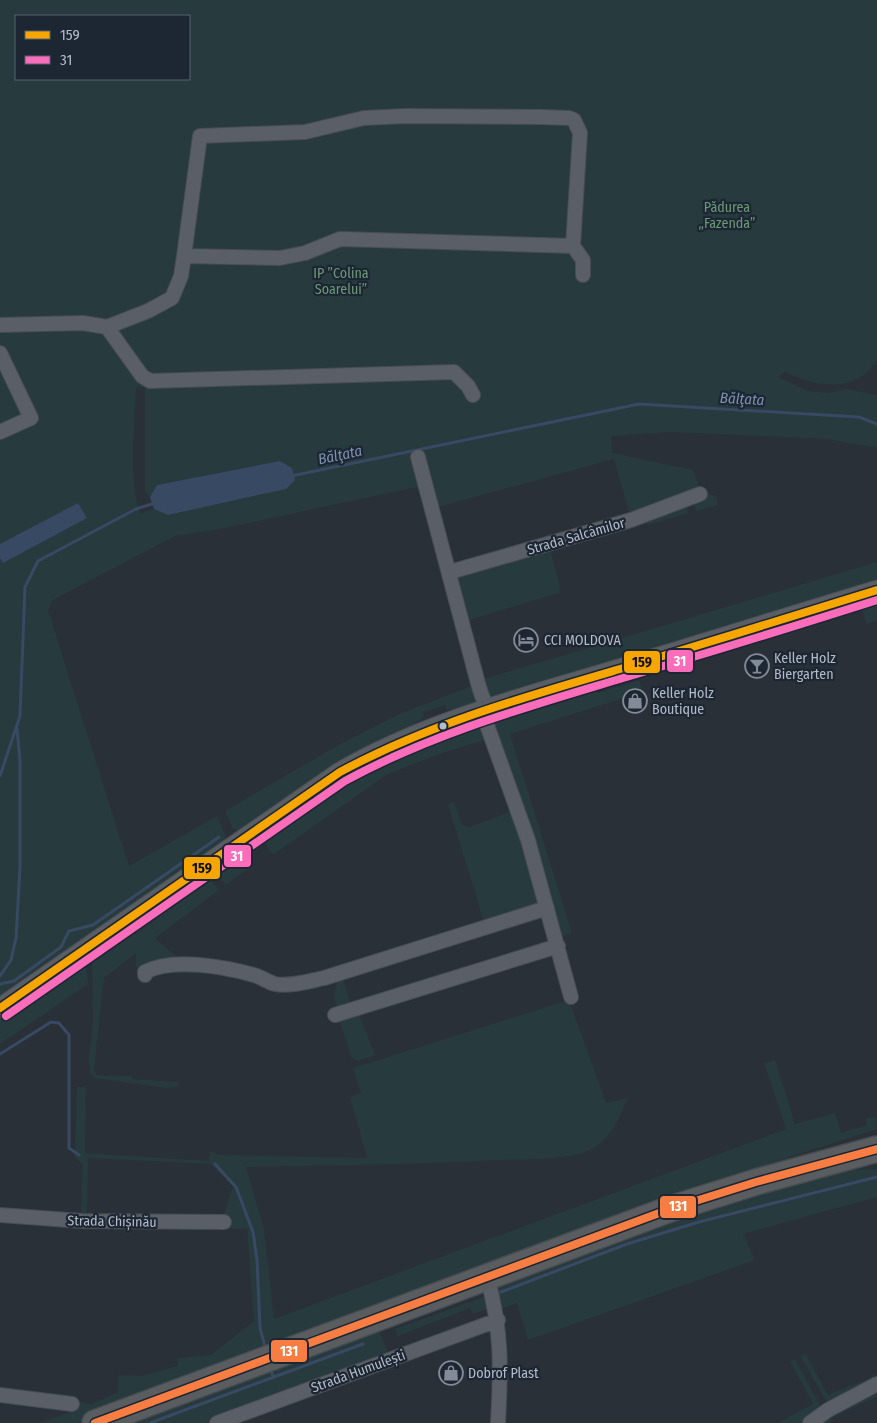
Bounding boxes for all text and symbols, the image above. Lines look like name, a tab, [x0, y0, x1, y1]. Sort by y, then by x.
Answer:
legend	[15, 15, 190, 80]
text: 159	[60, 26, 80, 44]
text: 31	[60, 51, 72, 69]
park label: Pădurea „Fazenda”	[699, 199, 755, 232]
park label: IP ”Colina Soarelui”	[313, 265, 369, 298]
water label: Bălţata	[719, 389, 765, 409]
water label: Bălţata	[316, 442, 364, 468]
street label: Strada Salcâmilor	[525, 514, 627, 559]
hotel icon: CCI MOLDOVA	[513, 627, 539, 653]
place label: CCI MOLDOVA	[544, 632, 621, 649]
line badge: 31	[666, 649, 694, 673]
line badge: 159	[623, 650, 661, 674]
place label: Keller Holz Biergarten	[774, 650, 836, 683]
text: 31	[673, 653, 686, 670]
bar icon: Keller Holz Biergarten	[744, 653, 770, 679]
text: 159	[632, 654, 652, 671]
place label: Keller Holz Boutique	[652, 685, 714, 718]
shop icon: Keller Holz Boutique	[622, 688, 648, 714]
unlabelled marker	[438, 721, 448, 731]
line badge: 31	[223, 844, 252, 868]
text: 31	[230, 848, 243, 865]
line badge: 159	[183, 856, 221, 880]
text: 159	[192, 860, 212, 877]
line badge: 131	[659, 1195, 697, 1219]
text: 131	[669, 1198, 687, 1215]
street label: Strada Chișinău	[67, 1212, 157, 1232]
line badge: 131	[270, 1339, 308, 1363]
text: 131	[280, 1343, 298, 1360]
street label: Strada Humulești	[309, 1347, 408, 1397]
shop icon: Dobrof Plast	[438, 1360, 464, 1386]
place label: Dobrof Plast	[468, 1365, 539, 1382]

